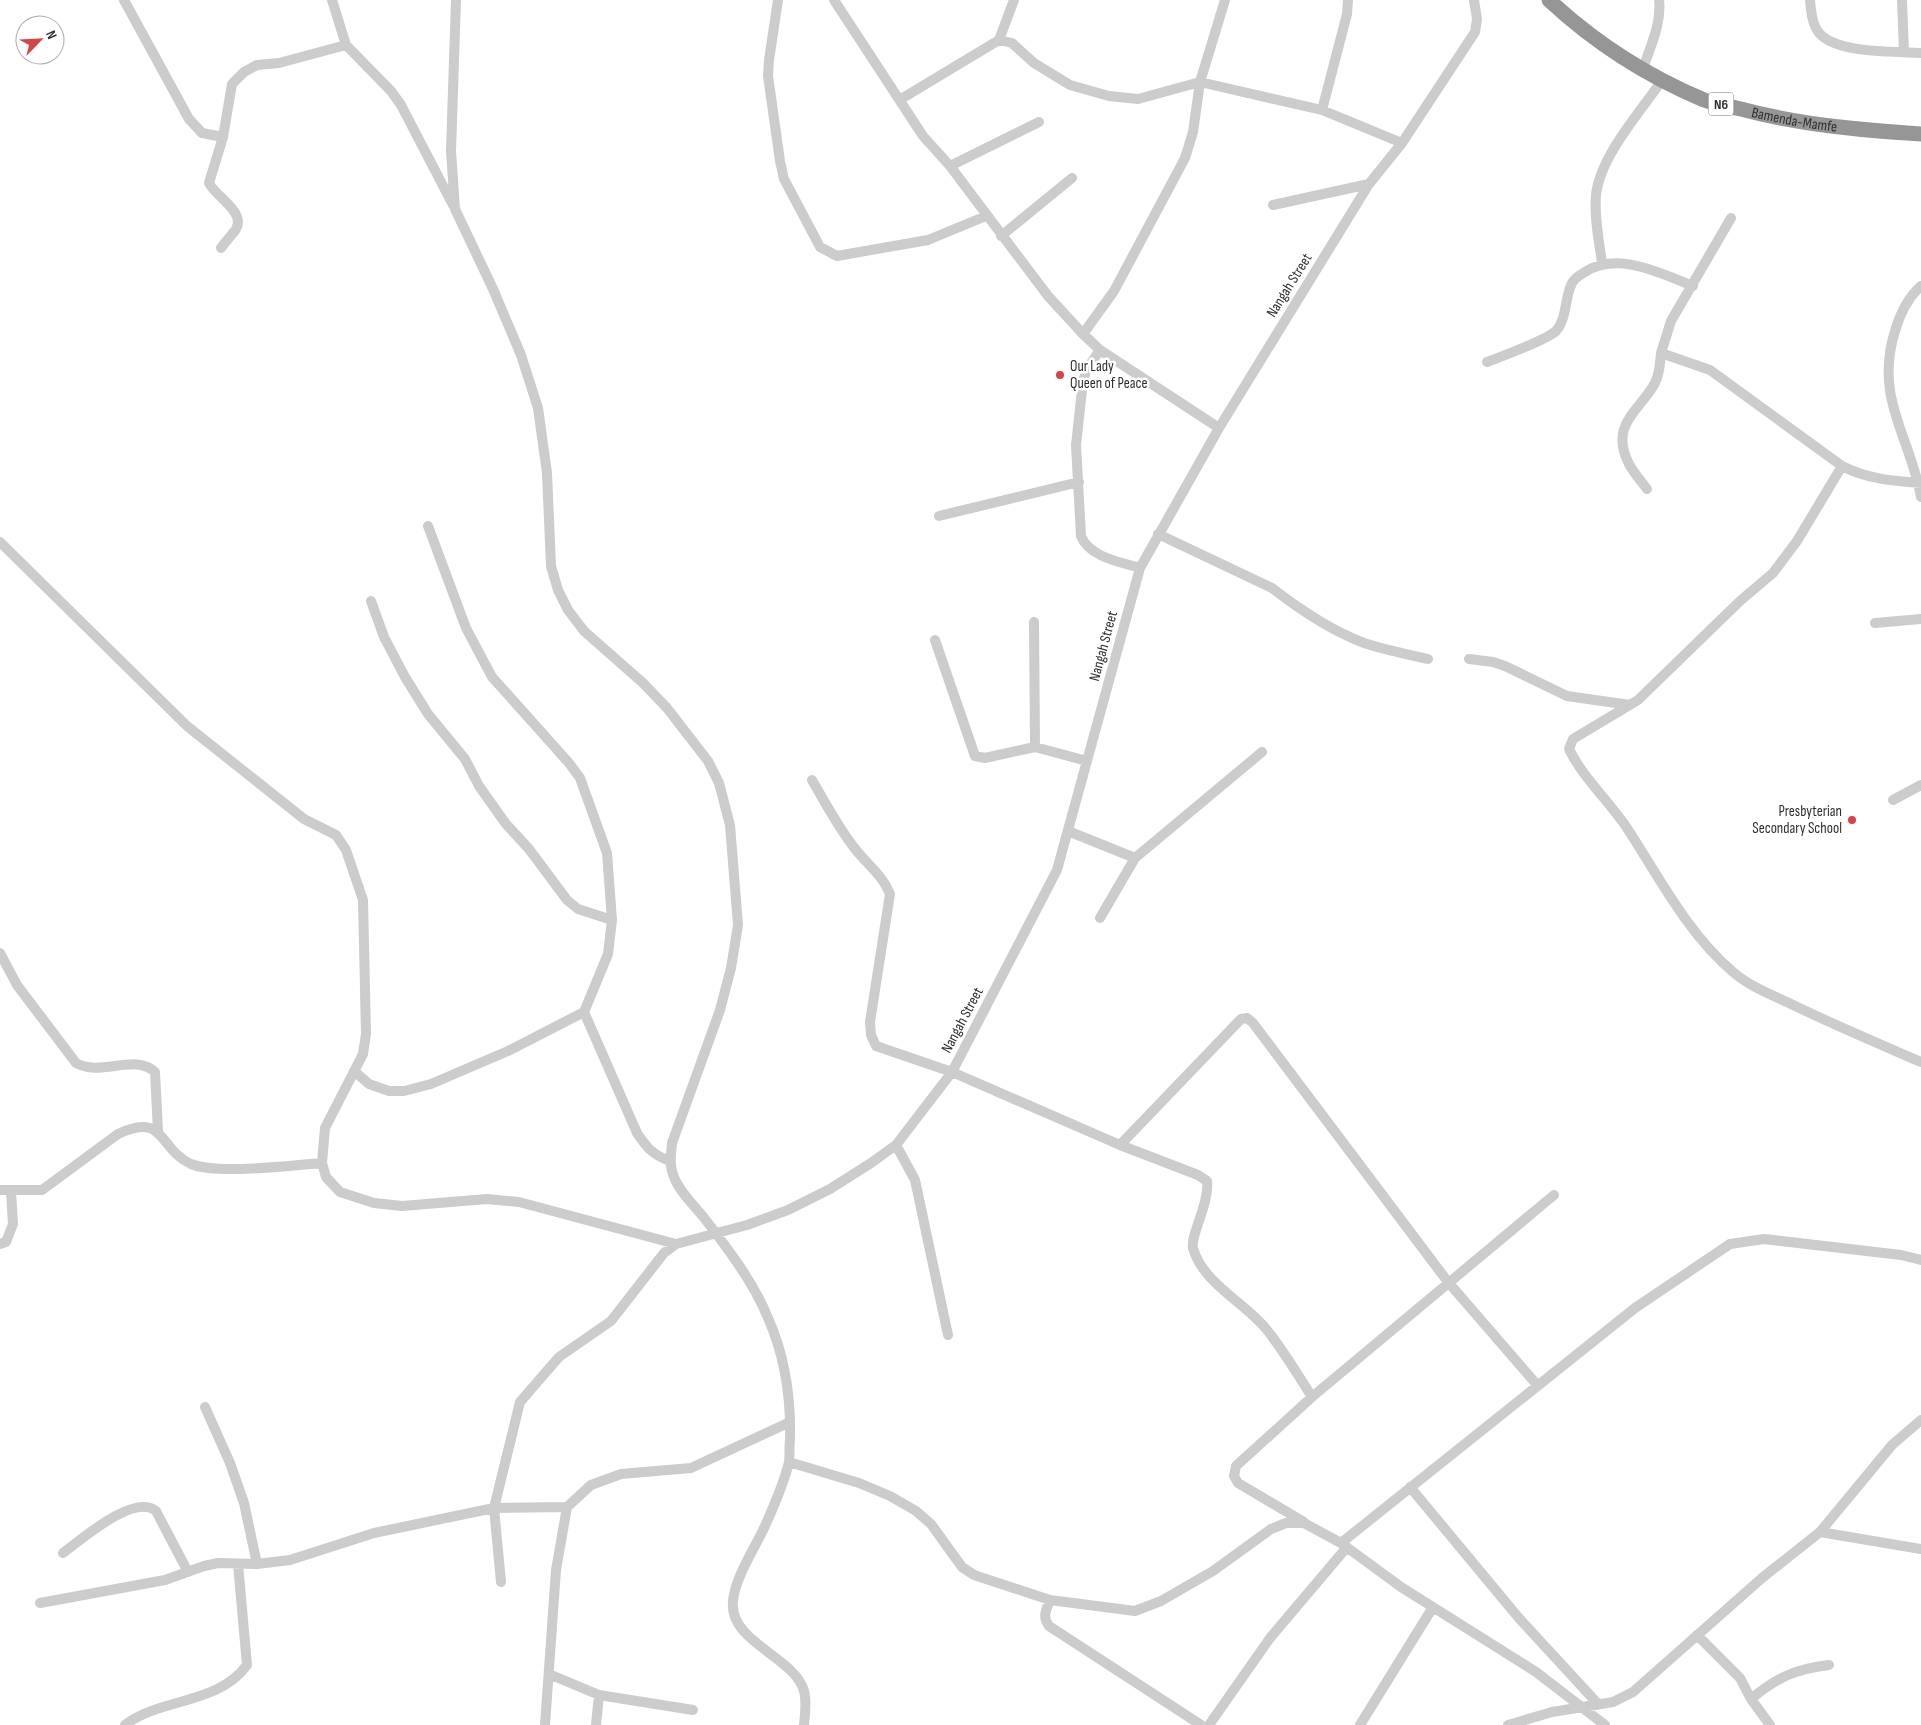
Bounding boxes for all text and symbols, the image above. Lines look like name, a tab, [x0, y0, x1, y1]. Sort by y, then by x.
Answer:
north arrow	[15, 15, 65, 65]
text: N	[42, 28, 61, 42]
road number: N6	[1708, 92, 1734, 116]
street label: Bamenda-Mamfe	[1750, 103, 1838, 137]
street label: Nangah Street	[1262, 249, 1317, 321]
place label: Our Lady Queen of Peace	[1070, 357, 1148, 393]
marker: Our Lady Queen of Peace	[1054, 369, 1066, 381]
street label: Nangah Street	[1085, 609, 1122, 683]
place label: Presbyterian Secondary School	[1752, 802, 1842, 838]
marker: Presbyterian Secondary School	[1846, 814, 1858, 826]
street label: Nangah Street	[937, 984, 988, 1056]

